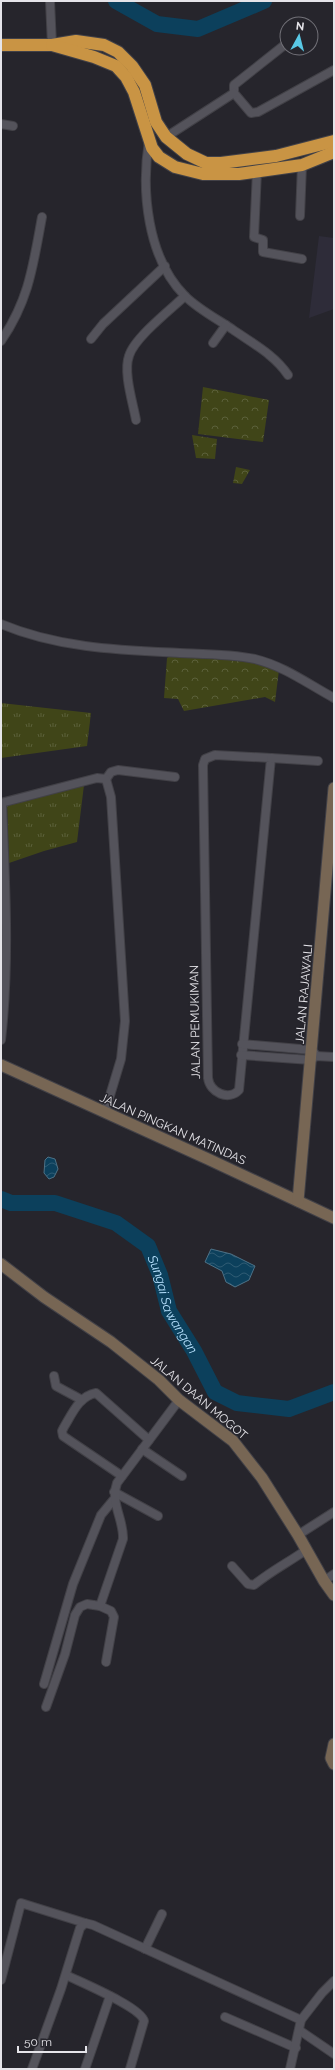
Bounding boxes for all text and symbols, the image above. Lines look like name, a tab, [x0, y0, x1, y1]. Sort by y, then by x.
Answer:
north arrow	[279, 16, 319, 56]
text: N	[295, 20, 305, 34]
street label: JALAN RAJAWALI	[293, 944, 315, 1044]
street label: JALAN PEMUKIMAN	[187, 965, 203, 1079]
street label: JALAN PINGKAN MATINDAS	[98, 1090, 248, 1168]
water label: Sungai Sawangan	[144, 1252, 201, 1356]
street label: JALAN DAAN MOGOT	[148, 1353, 251, 1443]
scale bar	[18, 2028, 86, 2054]
text: 50 m	[24, 2035, 52, 2049]

